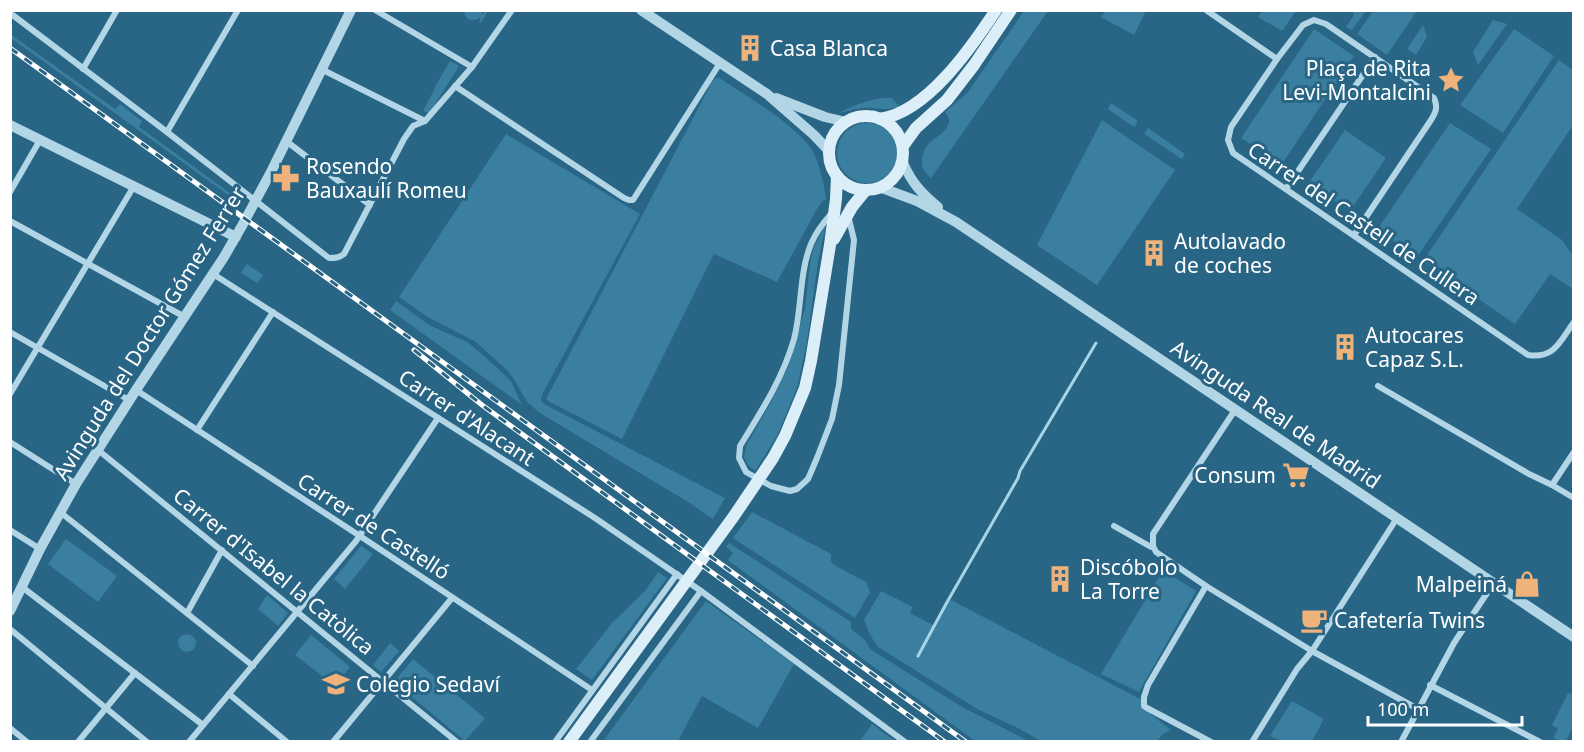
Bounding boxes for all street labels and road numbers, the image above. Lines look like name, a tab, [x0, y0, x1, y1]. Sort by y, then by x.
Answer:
street label: Carrer del Castell de Cullera	[1243, 135, 1485, 311]
street label: Avinguda del Doctor Gómez Ferrer	[47, 181, 252, 485]
street label: Avinguda Real de Madrid	[1166, 333, 1386, 495]
street label: Carrer d'Alacant	[393, 362, 541, 472]
street label: Carrer de Castelló	[292, 466, 456, 586]
street label: Carrer d'Isabel la Catòlica	[168, 481, 380, 661]

